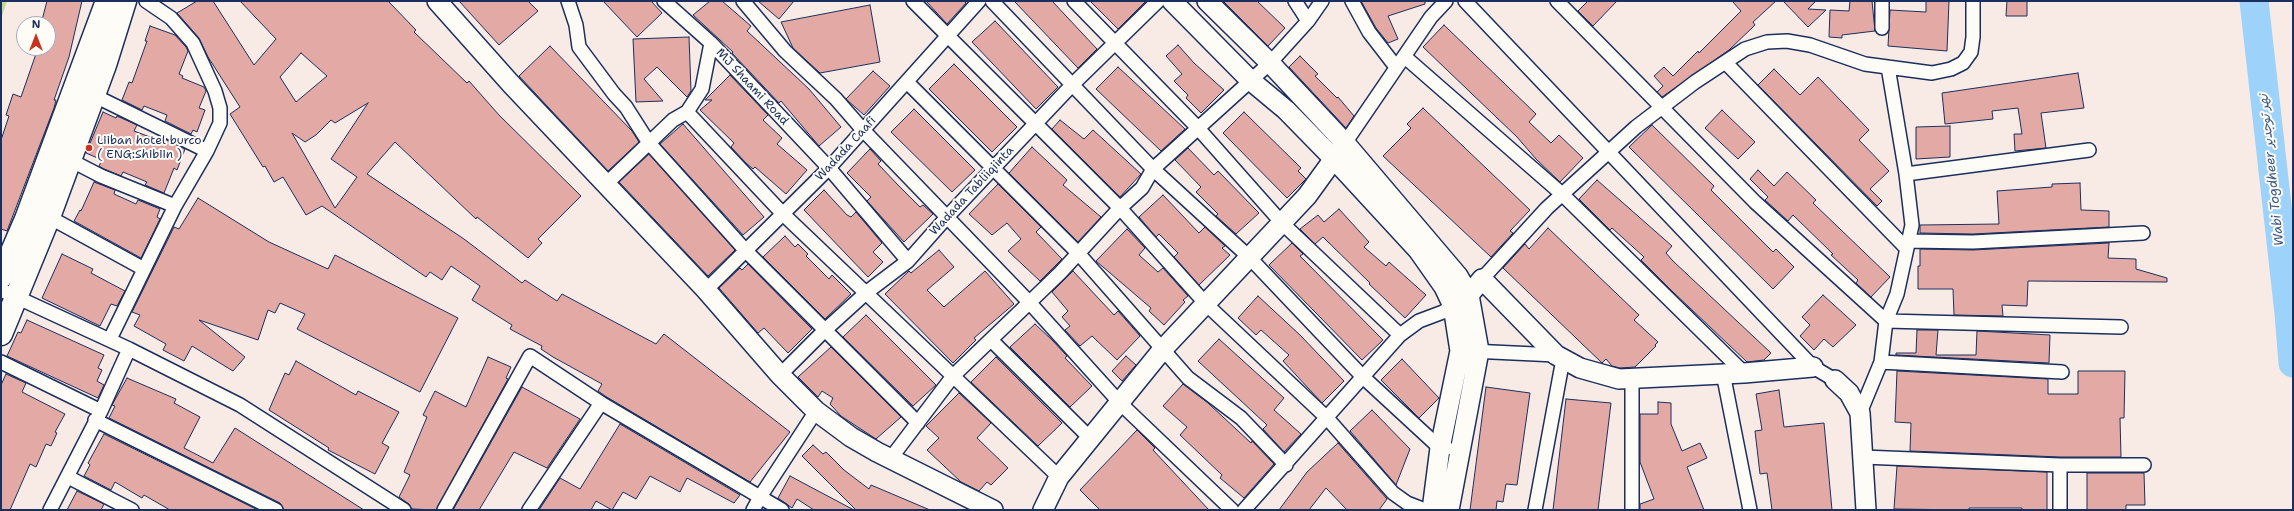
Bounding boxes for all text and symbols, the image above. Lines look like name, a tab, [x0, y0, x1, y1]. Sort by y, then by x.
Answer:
north arrow	[16, 16, 56, 56]
text: N	[32, 17, 40, 32]
street label: MJ Shaami Road	[713, 46, 791, 128]
water label: Wabi Togdheer نهر توجدير	[2256, 93, 2288, 247]
street label: Wadada Caafi	[813, 114, 879, 184]
place label: Liiban hotel burco ( ENG:Shibiin )	[97, 134, 202, 162]
marker: Liiban hotel burco ( ENG:Shibiin )	[84, 143, 94, 153]
street label: Wadada Tabliiqiinta	[927, 144, 1017, 238]

